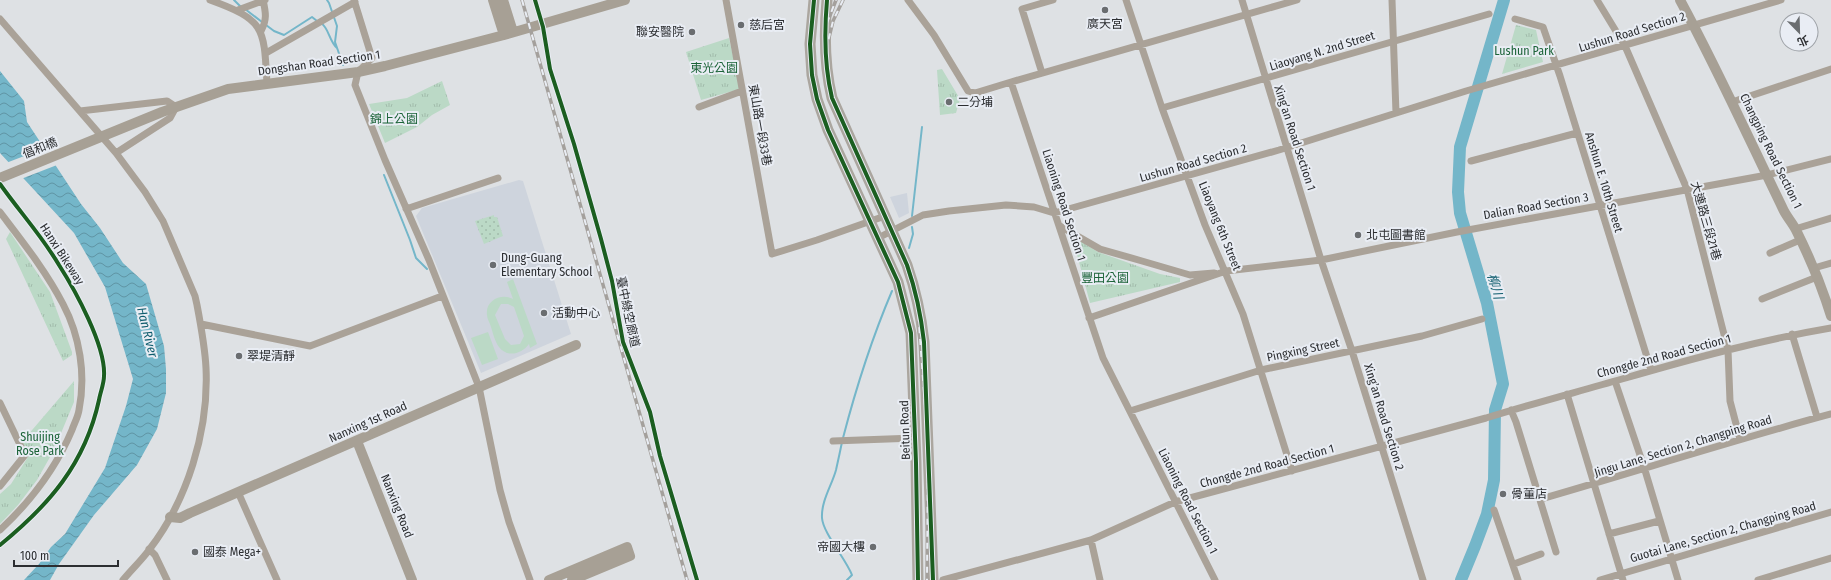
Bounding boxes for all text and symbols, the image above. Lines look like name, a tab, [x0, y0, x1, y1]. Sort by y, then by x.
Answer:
marker: 廣天宮	[1100, 5, 1110, 15]
street label: Lushun Road Section 2	[1577, 9, 1687, 55]
north arrow	[1779, 12, 1819, 52]
place label: 廣天宮	[1087, 17, 1123, 31]
place label: 慈后宮	[749, 18, 785, 32]
marker: 慈后宮	[736, 20, 746, 30]
place label: 聯安醫院	[636, 25, 684, 39]
marker: 聯安醫院	[687, 27, 697, 37]
street label: Liaoyang N. 2nd Street	[1268, 28, 1376, 74]
text: 北	[1795, 33, 1810, 49]
park label: Lushun Park	[1494, 44, 1554, 58]
street label: Dongshan Road Section 1	[257, 47, 381, 79]
park label: 東光公園	[690, 61, 738, 75]
street label: 東山路一段33巷	[746, 83, 774, 167]
street label: Xing’an Road Section 1	[1271, 84, 1319, 192]
street label: Changping Road Section 1	[1737, 91, 1805, 211]
place label: 二分埔	[957, 95, 993, 109]
marker: 二分埔	[944, 97, 954, 107]
park label: 錦上公園	[370, 112, 418, 126]
street label: Anshun E. 10th Street	[1582, 130, 1626, 234]
street label: 倡和橋	[21, 135, 59, 161]
street label: Lushun Road Section 2	[1138, 141, 1248, 185]
street label: Liaoning Road Section 1	[1039, 147, 1089, 263]
street label: Liaoyang 6th Street	[1196, 179, 1244, 273]
street label: 大連路三段21巷	[1688, 180, 1724, 262]
street label: Dalian Road Section 3	[1482, 190, 1590, 222]
street label: Hanxi Bikeway	[37, 221, 87, 288]
place label: 北屯圖書館	[1366, 228, 1426, 242]
marker: 北屯圖書館	[1353, 230, 1363, 240]
place label: Dung-Guang Elementary School	[501, 251, 592, 279]
marker: Dung-Guang Elementary School	[488, 260, 498, 270]
park label: 豐田公園	[1081, 271, 1129, 285]
water label: 柳川	[1485, 272, 1507, 303]
street label: 臺中綠空廊道	[614, 275, 642, 349]
water label: Han River	[134, 306, 161, 359]
place label: 活動中心	[552, 306, 600, 320]
marker: 活動中心	[539, 308, 549, 318]
street label: Chongde 2nd Road Section 1	[1595, 331, 1733, 381]
street label: Pingxing Street	[1265, 335, 1341, 365]
place label: 翠堤清靜	[247, 349, 295, 363]
marker: 翠堤清靜	[234, 351, 244, 361]
street label: Xing’an Road Section 2	[1361, 362, 1407, 472]
street label: Nanxing 1st Road	[327, 399, 409, 445]
street label: Beitun Road	[897, 400, 913, 460]
street label: Jingu Lane, Section 2, Changping Road	[1592, 412, 1774, 480]
park label: Shuijing Rose Park	[16, 430, 64, 458]
street label: Chongde 2nd Road Section 1	[1198, 441, 1336, 491]
street label: Liaoning Road Section 1	[1155, 446, 1221, 556]
street label: Nanxing Road	[378, 472, 416, 540]
place label: 骨董店	[1511, 487, 1547, 501]
marker: 骨董店	[1498, 489, 1508, 499]
street label: Guotai Lane, Section 2, Changping Road	[1628, 499, 1818, 565]
place label: 帝國大樓	[817, 540, 865, 554]
scale bar	[14, 542, 118, 568]
marker: 帝國大樓	[868, 542, 878, 552]
place label: 國泰 Mega+	[203, 545, 261, 559]
marker: 國泰 Mega+	[190, 547, 200, 557]
text: 100 m	[20, 549, 49, 563]

